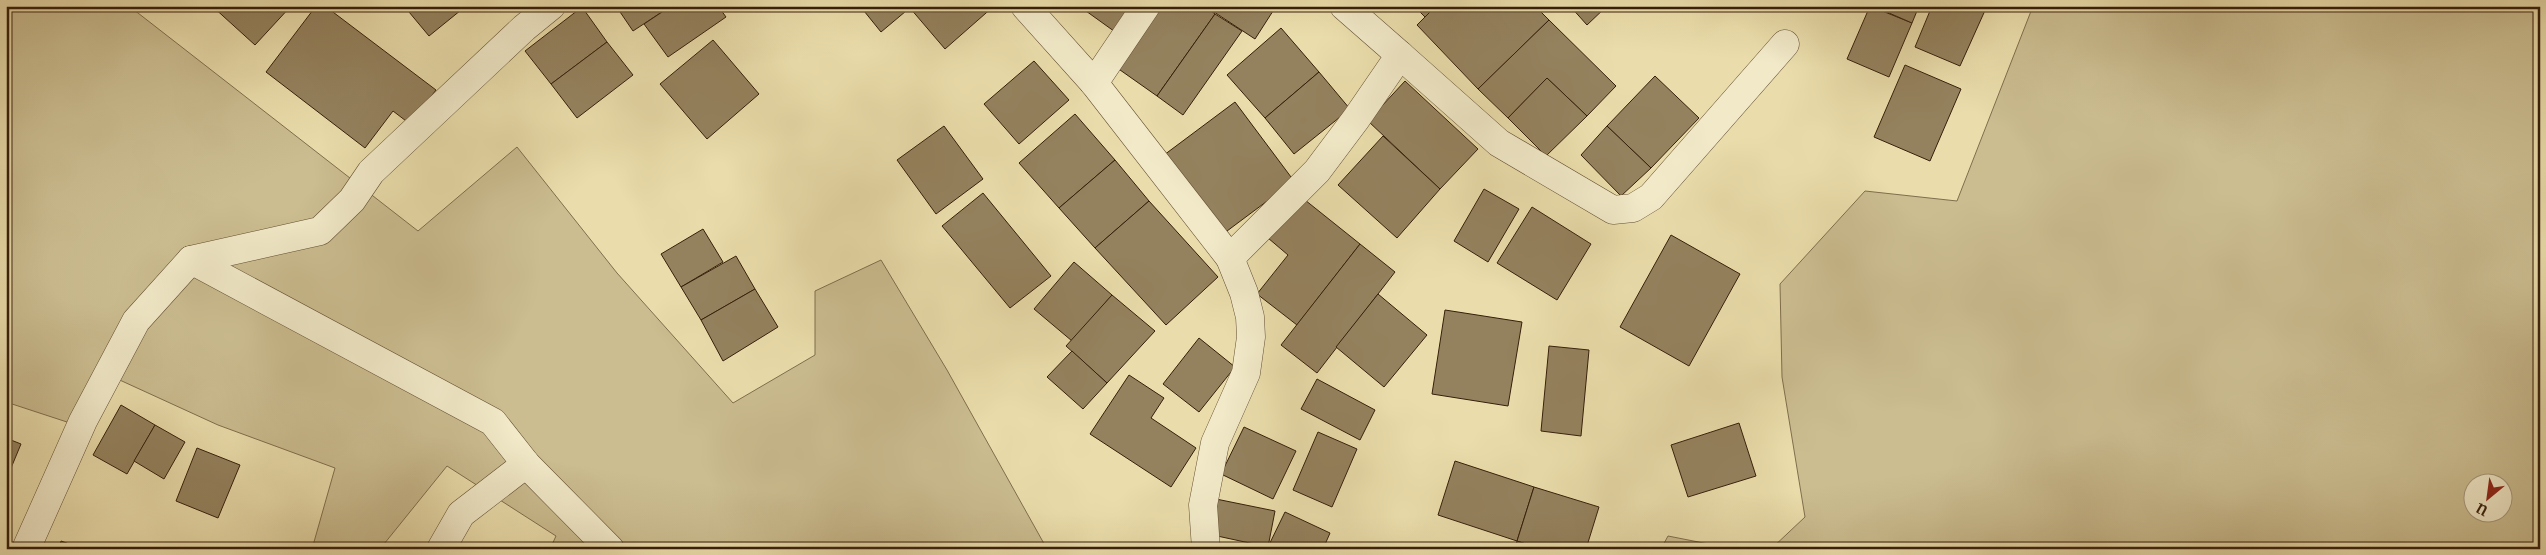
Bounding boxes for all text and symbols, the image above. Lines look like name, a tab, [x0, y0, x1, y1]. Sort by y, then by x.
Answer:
north arrow	[2464, 472, 2514, 522]
text: U	[2473, 499, 2492, 519]

